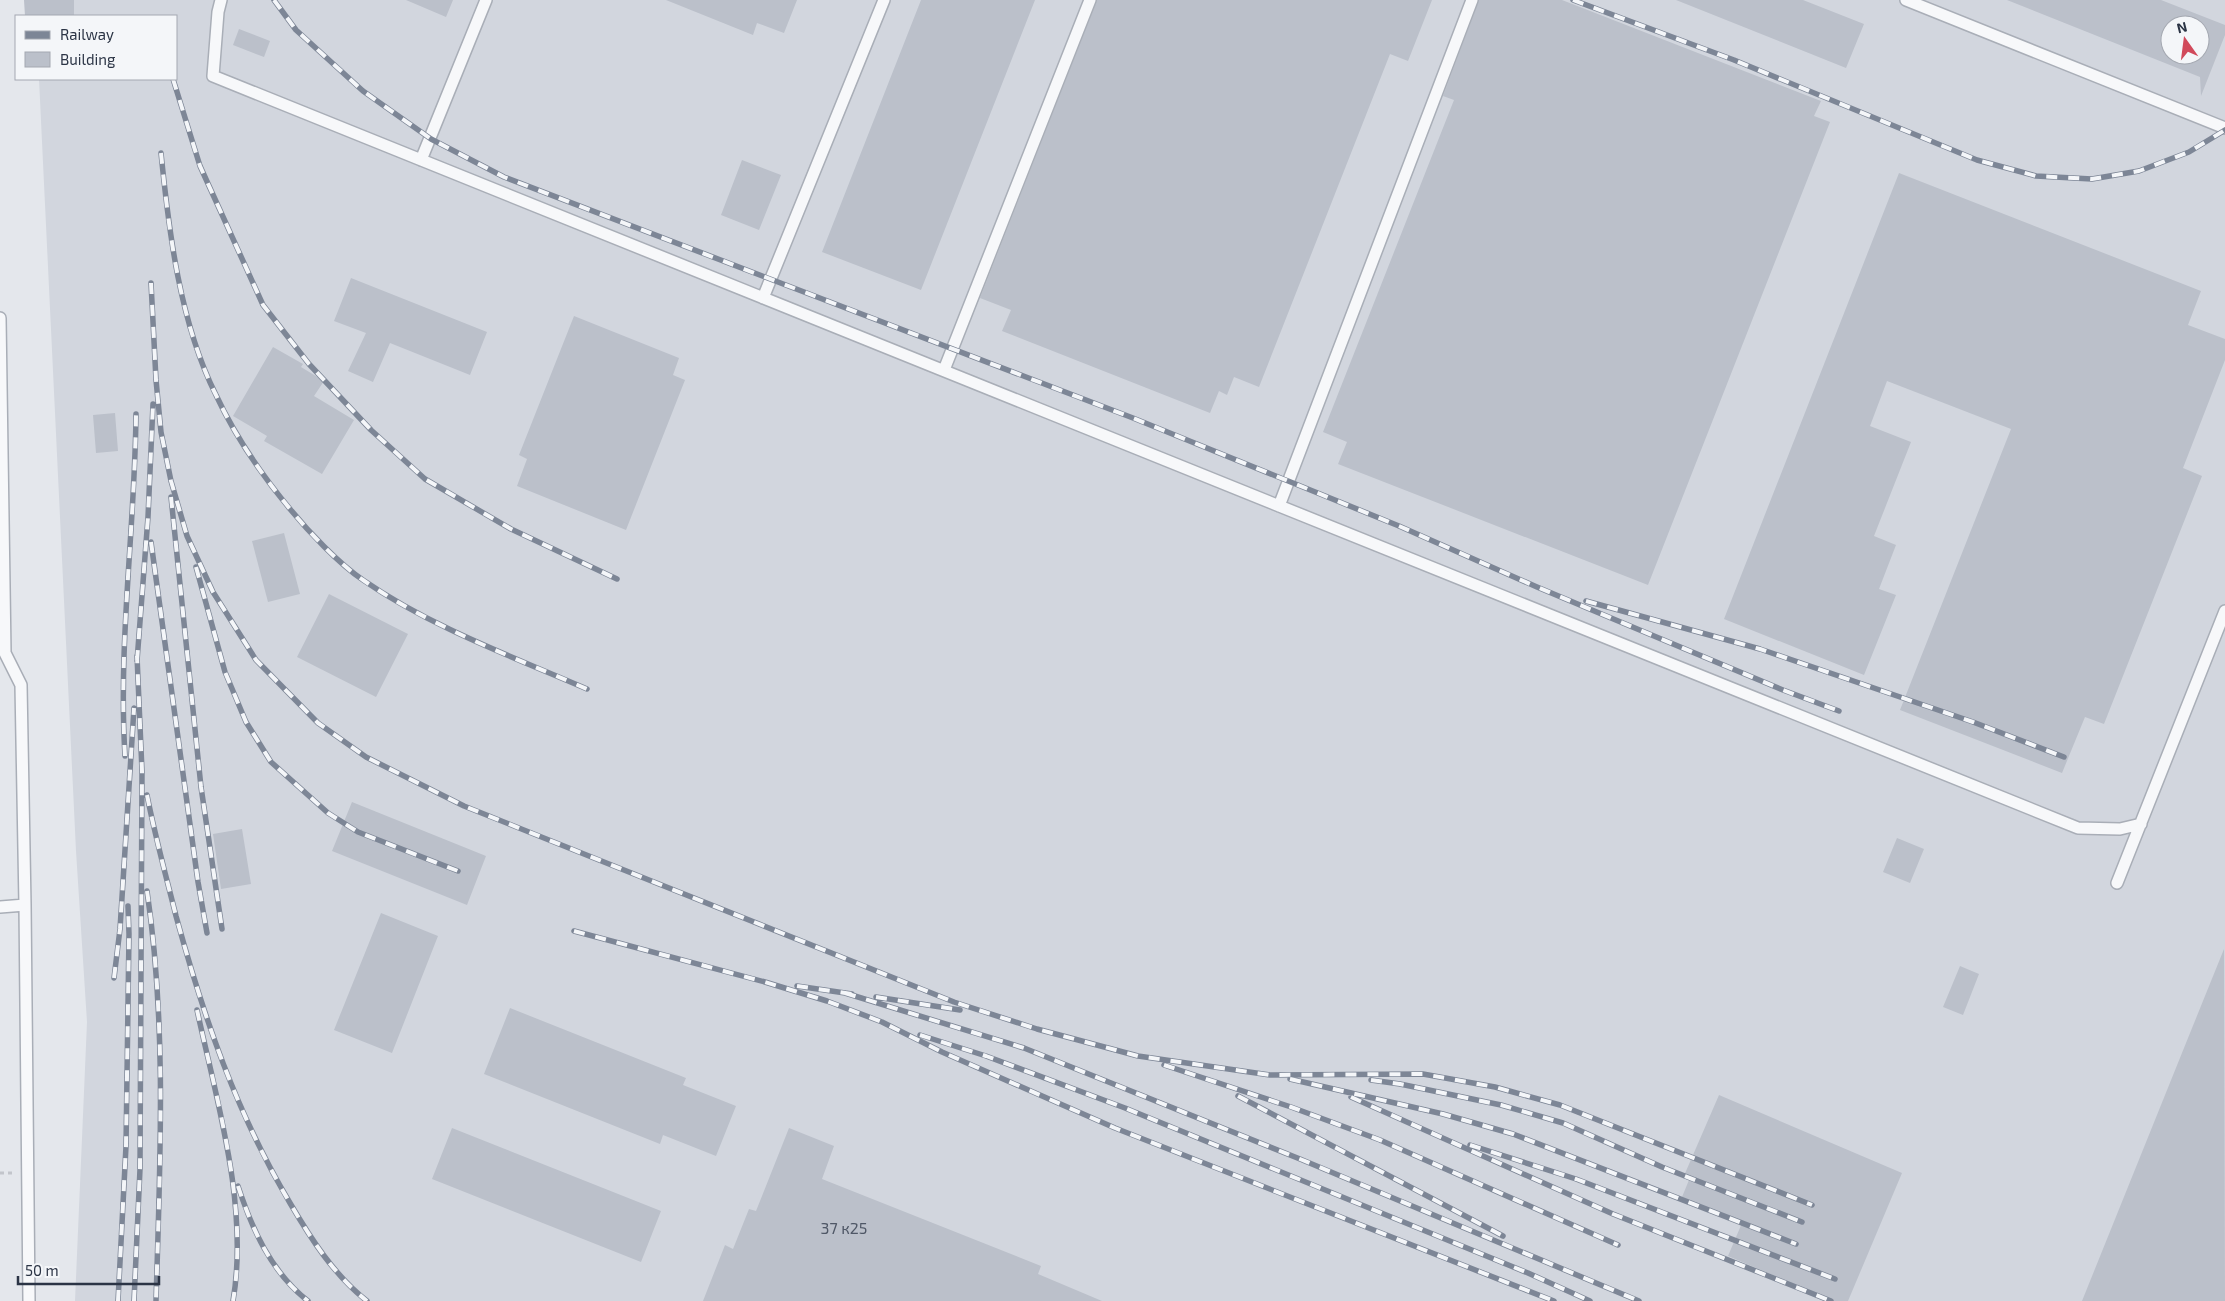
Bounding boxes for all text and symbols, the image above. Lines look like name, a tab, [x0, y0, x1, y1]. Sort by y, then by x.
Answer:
legend	[15, 15, 178, 80]
north arrow	[2160, 15, 2210, 65]
text: N	[2175, 17, 2189, 36]
text: Railway	[60, 25, 114, 43]
text: Building	[60, 50, 116, 68]
house number: 37 к25	[821, 1218, 867, 1237]
scale bar	[18, 1254, 159, 1286]
text: 50 m	[25, 1261, 59, 1279]

